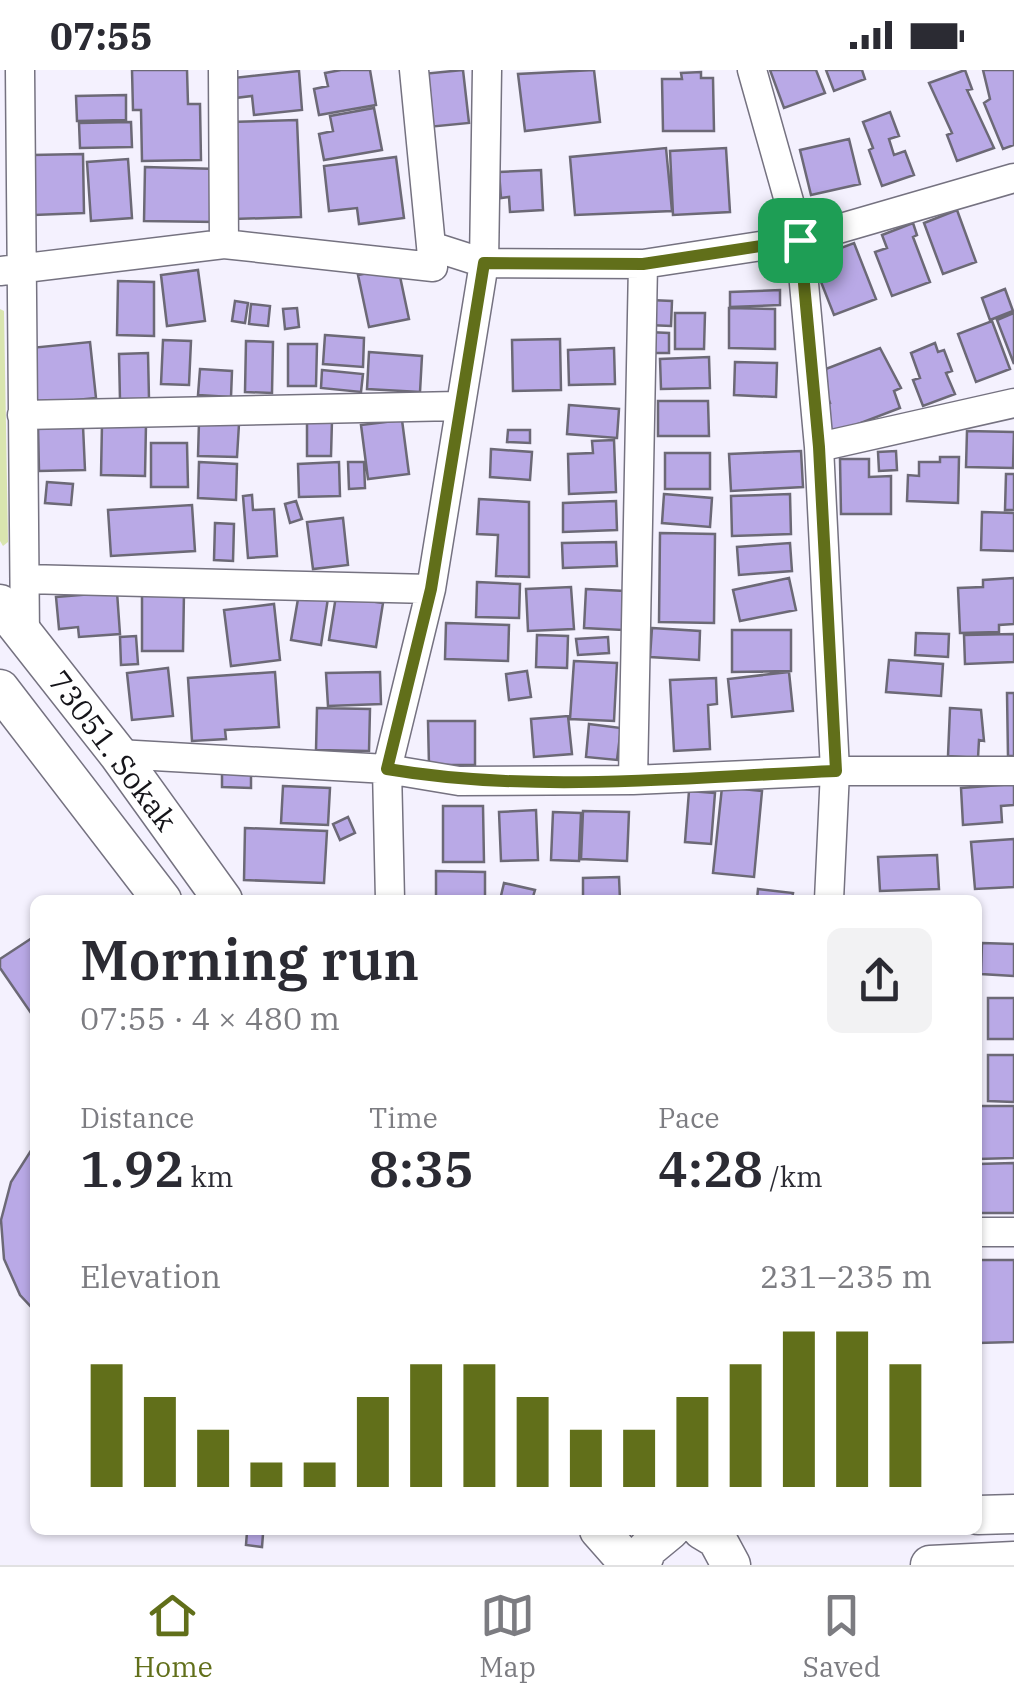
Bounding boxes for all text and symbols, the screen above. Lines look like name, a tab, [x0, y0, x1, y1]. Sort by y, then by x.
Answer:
text: 07:55	[50, 11, 153, 60]
pin	[758, 198, 843, 283]
icon: arrive	[773, 213, 828, 268]
street label: 73051. Sokak	[40, 662, 187, 838]
text: Morning run	[80, 924, 419, 995]
button: share	[827, 928, 932, 1033]
text: 07:55 · 4 × 480 m	[80, 997, 340, 1039]
text: Distance	[80, 1099, 194, 1136]
text: Time	[369, 1099, 438, 1136]
text: Pace	[658, 1099, 720, 1136]
text: 1.92	[80, 1136, 184, 1201]
text: 8:35	[369, 1136, 474, 1201]
text: 4:28	[658, 1136, 763, 1201]
text: km	[184, 1158, 233, 1195]
text: /km	[763, 1158, 823, 1195]
text: Elevation	[80, 1255, 221, 1297]
text: 231–235 m	[760, 1255, 932, 1297]
tab: Home	[133, 1588, 213, 1685]
tab: Map	[479, 1588, 536, 1685]
tab: Saved	[802, 1588, 881, 1685]

